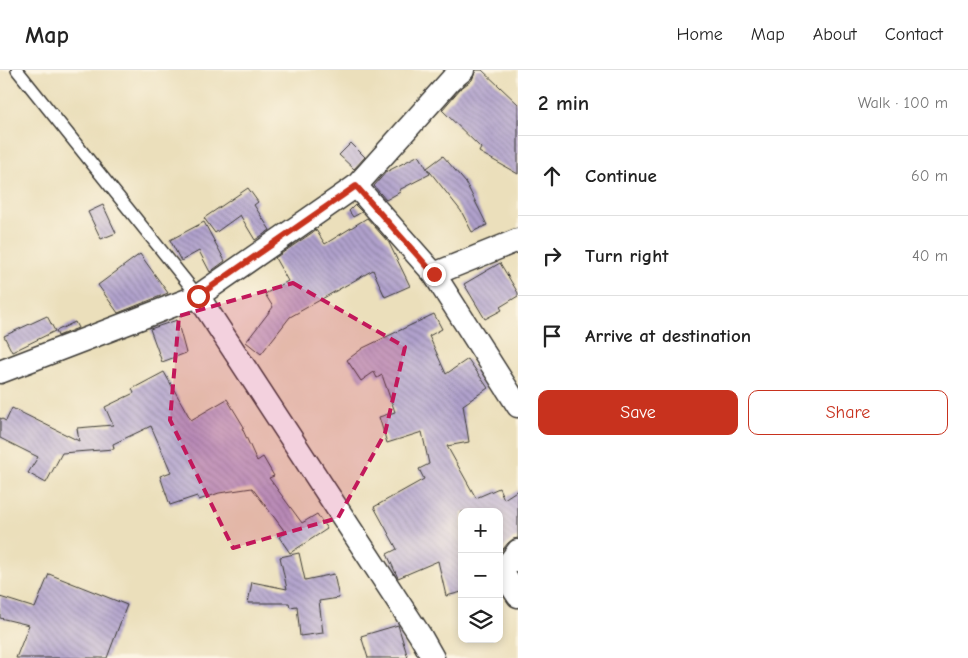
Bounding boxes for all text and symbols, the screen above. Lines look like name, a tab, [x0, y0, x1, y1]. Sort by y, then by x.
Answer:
text: Map	[25, 21, 69, 49]
text: Home	[676, 24, 723, 45]
text: Map	[751, 24, 785, 45]
text: About	[813, 24, 857, 45]
text: Contact	[885, 24, 943, 45]
text: 2 min	[538, 91, 589, 115]
text: Walk · 100 m	[858, 94, 948, 112]
icon: ahead	[538, 162, 566, 190]
text: Continue	[585, 165, 657, 187]
text: 60 m	[911, 167, 948, 185]
icon: right	[538, 242, 566, 270]
text: Turn right	[585, 245, 669, 267]
text: 40 m	[912, 247, 948, 265]
route end	[423, 263, 446, 286]
route start	[187, 285, 210, 308]
icon: arrive	[538, 322, 566, 350]
text: Arrive at destination	[585, 325, 751, 347]
button: Save	[538, 390, 738, 435]
button: Share	[748, 390, 948, 435]
map controls	[458, 508, 503, 643]
button: +	[458, 508, 503, 553]
button: −	[458, 553, 503, 598]
button: layers	[458, 598, 503, 643]

